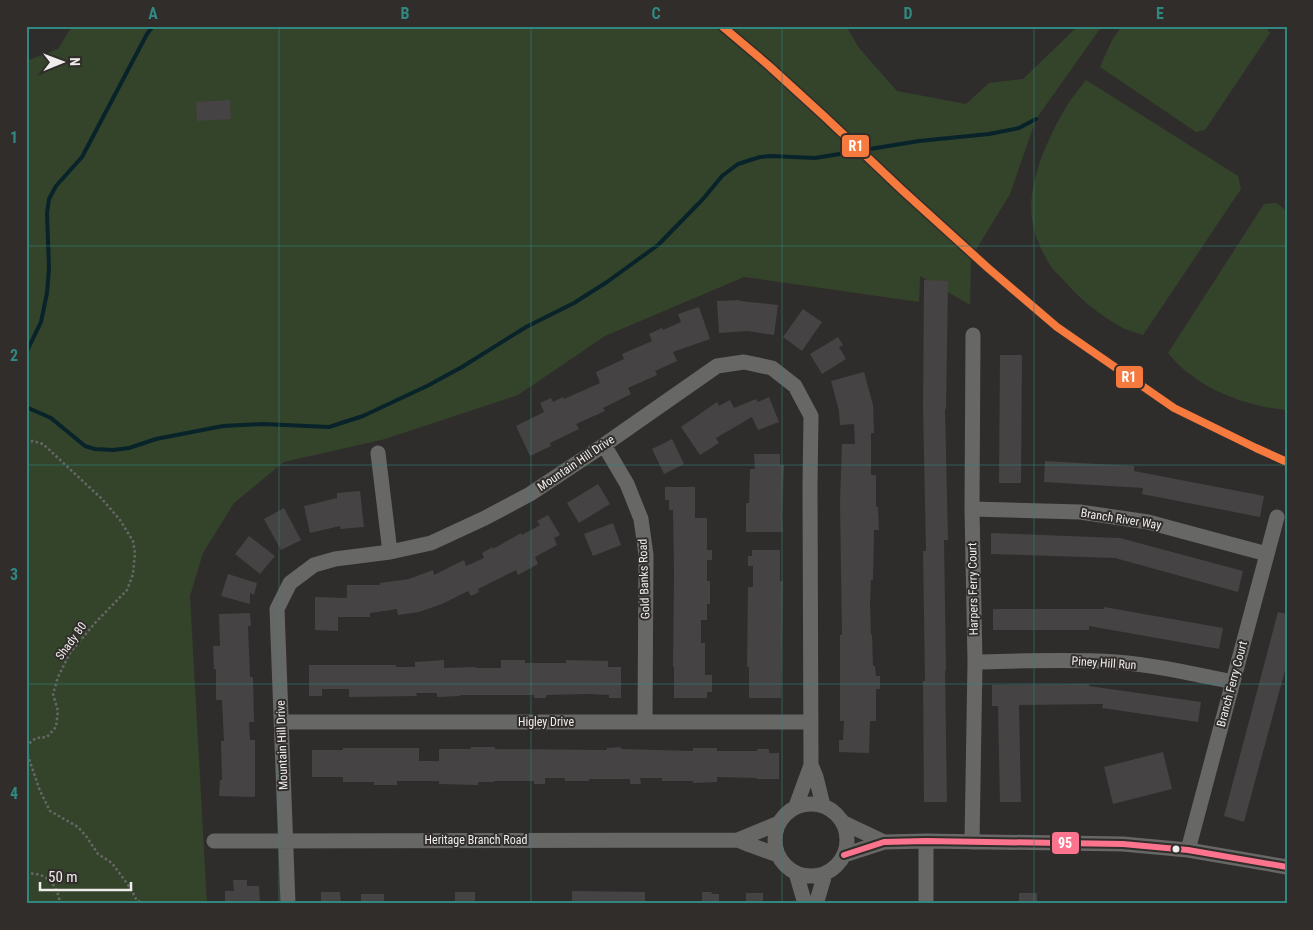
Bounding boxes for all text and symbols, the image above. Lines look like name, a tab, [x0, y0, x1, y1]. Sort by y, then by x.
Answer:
text: A	[148, 4, 158, 23]
text: B	[401, 4, 410, 23]
text: C	[651, 4, 661, 23]
text: D	[903, 4, 913, 23]
text: E	[1156, 4, 1164, 23]
north arrow	[38, 38, 88, 88]
text: N	[67, 57, 83, 66]
text: 1	[10, 128, 18, 147]
line badge: R1	[841, 134, 870, 158]
text: R1	[849, 138, 863, 154]
text: 2	[10, 346, 18, 365]
line badge: R1	[1115, 365, 1144, 389]
text: R1	[1122, 369, 1136, 385]
street label: Mountain Hill Drive	[535, 432, 617, 494]
street label: Branch River Way	[1080, 506, 1162, 532]
street label: Gold Banks Road	[636, 539, 652, 619]
street label: Harpers Ferry Court	[965, 542, 981, 636]
text: 3	[10, 565, 18, 584]
street label: Shady 80	[53, 619, 89, 663]
street label: Branch Ferry Court	[1214, 639, 1250, 728]
street label: Piney Hill Run	[1071, 654, 1137, 672]
street label: Mountain Hill Drive	[273, 700, 291, 790]
street label: Higley Drive	[518, 715, 574, 729]
text: 4	[10, 784, 18, 803]
line badge: 95	[1051, 831, 1080, 855]
street label: Heritage Branch Road	[425, 833, 527, 847]
text: 95	[1058, 835, 1072, 851]
unlabelled marker	[1171, 844, 1181, 854]
scale bar	[40, 860, 131, 892]
text: 50 m	[48, 868, 78, 886]

